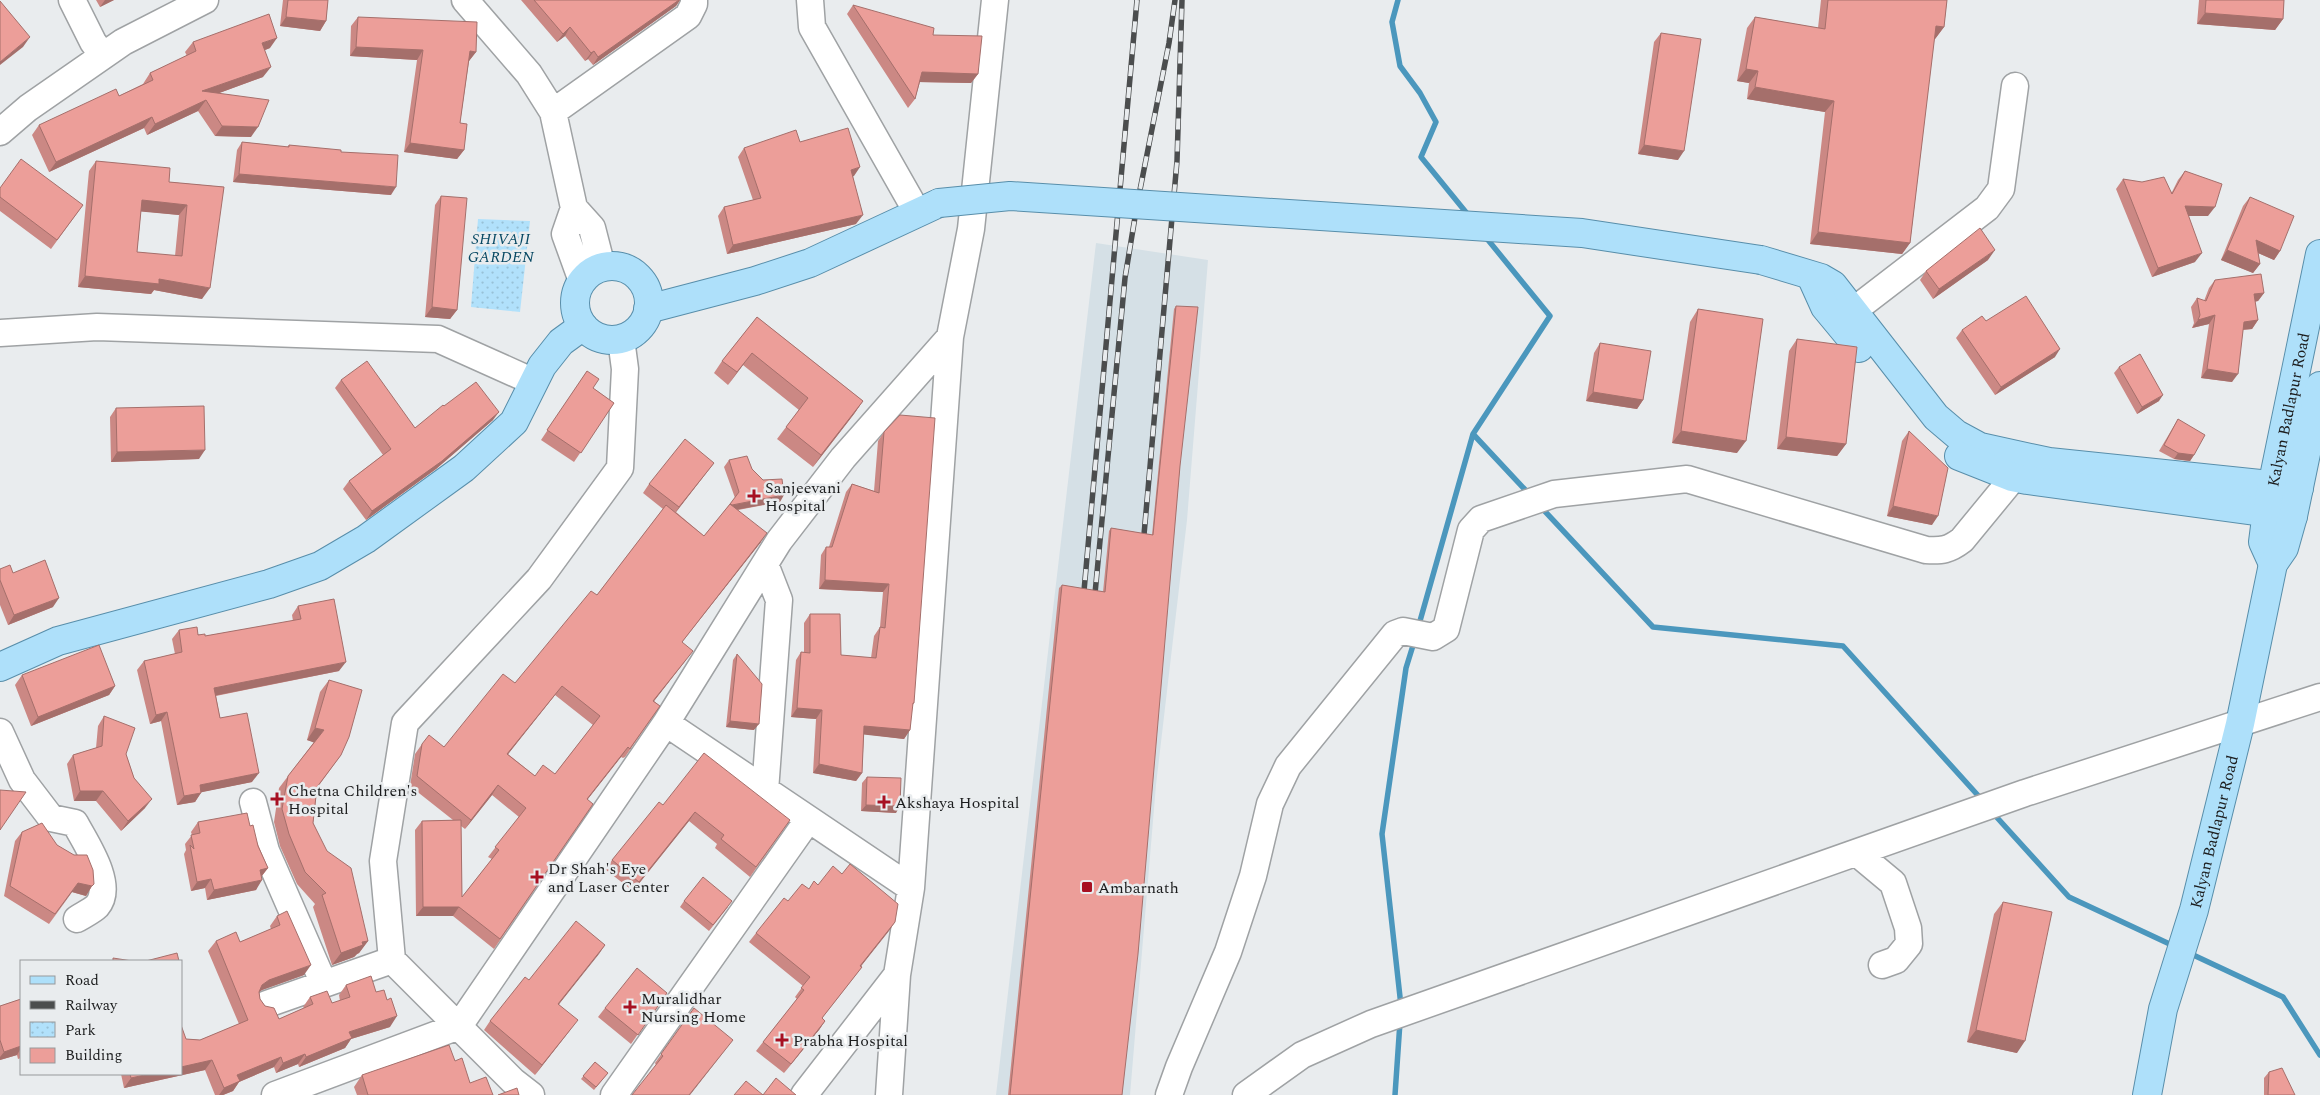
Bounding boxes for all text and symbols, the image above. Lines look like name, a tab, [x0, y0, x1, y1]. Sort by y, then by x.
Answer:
park label: SHIVAJI GARDEN	[468, 227, 535, 269]
street label: Kalyan Badlapur Road	[2261, 330, 2317, 489]
place label: Sanjeevani Hospital	[765, 476, 841, 518]
marker: Sanjeevani Hospital	[747, 489, 761, 503]
street label: Kalyan Badlapur Road	[2184, 753, 2245, 911]
place label: Chetna Children's Hospital	[288, 779, 417, 821]
place label: Akshaya Hospital	[895, 791, 1020, 815]
marker: Chetna Children's Hospital	[270, 792, 284, 806]
marker: Akshaya Hospital	[877, 795, 891, 809]
place label: Dr Shah's Eye and Laser Center	[548, 857, 669, 899]
marker: Dr Shah's Eye and Laser Center	[530, 870, 544, 884]
place label: Ambarnath	[1098, 876, 1179, 900]
marker: Ambarnath	[1080, 880, 1094, 894]
legend	[20, 960, 182, 1075]
text: Road	[65, 969, 99, 992]
place label: Muralidhar Nursing Home	[641, 987, 746, 1029]
text: Railway	[65, 994, 118, 1017]
marker: Muralidhar Nursing Home	[623, 1000, 637, 1014]
text: Park	[65, 1019, 96, 1042]
place label: Prabha Hospital	[793, 1029, 908, 1053]
marker: Prabha Hospital	[775, 1033, 789, 1047]
text: Building	[65, 1044, 122, 1067]

